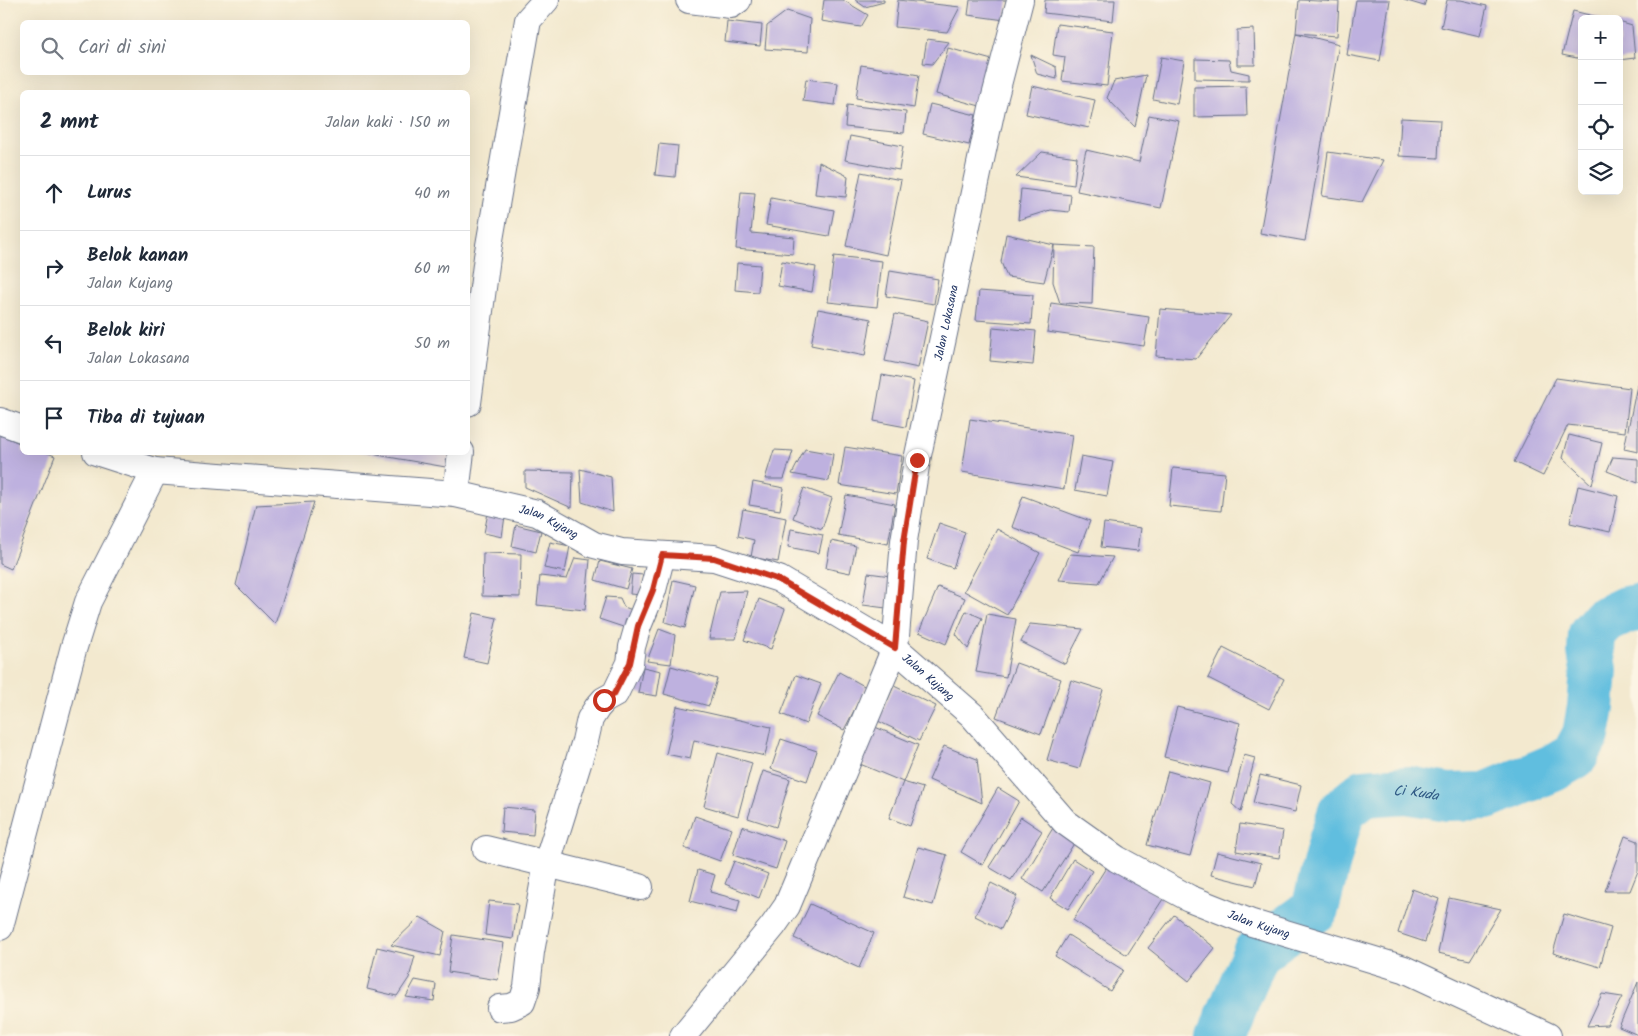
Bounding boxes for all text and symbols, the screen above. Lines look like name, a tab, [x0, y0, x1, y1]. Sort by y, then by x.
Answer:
map controls	[1578, 15, 1623, 195]
button: +	[1578, 15, 1623, 60]
search box	[20, 20, 470, 75]
text: Cari di sini	[78, 33, 166, 63]
icon: search	[38, 34, 66, 62]
button: −	[1578, 60, 1623, 105]
button: locate	[1578, 105, 1623, 150]
text: 2 mnt	[40, 106, 99, 139]
text: Jalan kaki · 150 m	[325, 110, 450, 135]
button: layers	[1578, 150, 1623, 195]
text: Lurus	[87, 178, 132, 208]
icon: ahead	[40, 179, 68, 207]
text: 40 m	[414, 181, 450, 206]
text: Belok kanan	[87, 241, 188, 271]
icon: right	[40, 254, 68, 282]
text: 60 m	[414, 256, 450, 281]
text: Jalan Kujang	[87, 271, 173, 296]
street label: Jalan Lokasana	[929, 283, 964, 363]
text: Belok kiri	[87, 316, 165, 346]
icon: left	[40, 329, 68, 357]
text: 50 m	[414, 331, 450, 356]
text: Jalan Lokasana	[87, 346, 190, 371]
text: Tiba di tujuan	[87, 403, 205, 433]
icon: arrive	[40, 404, 68, 432]
route end	[906, 449, 929, 472]
street label: Jalan Kujang	[517, 500, 582, 545]
street label: Jalan Kujang	[897, 649, 959, 706]
route start	[593, 689, 616, 712]
water label: Ci Kuda	[1392, 780, 1442, 807]
street label: Jalan Kujang	[1225, 905, 1293, 944]

